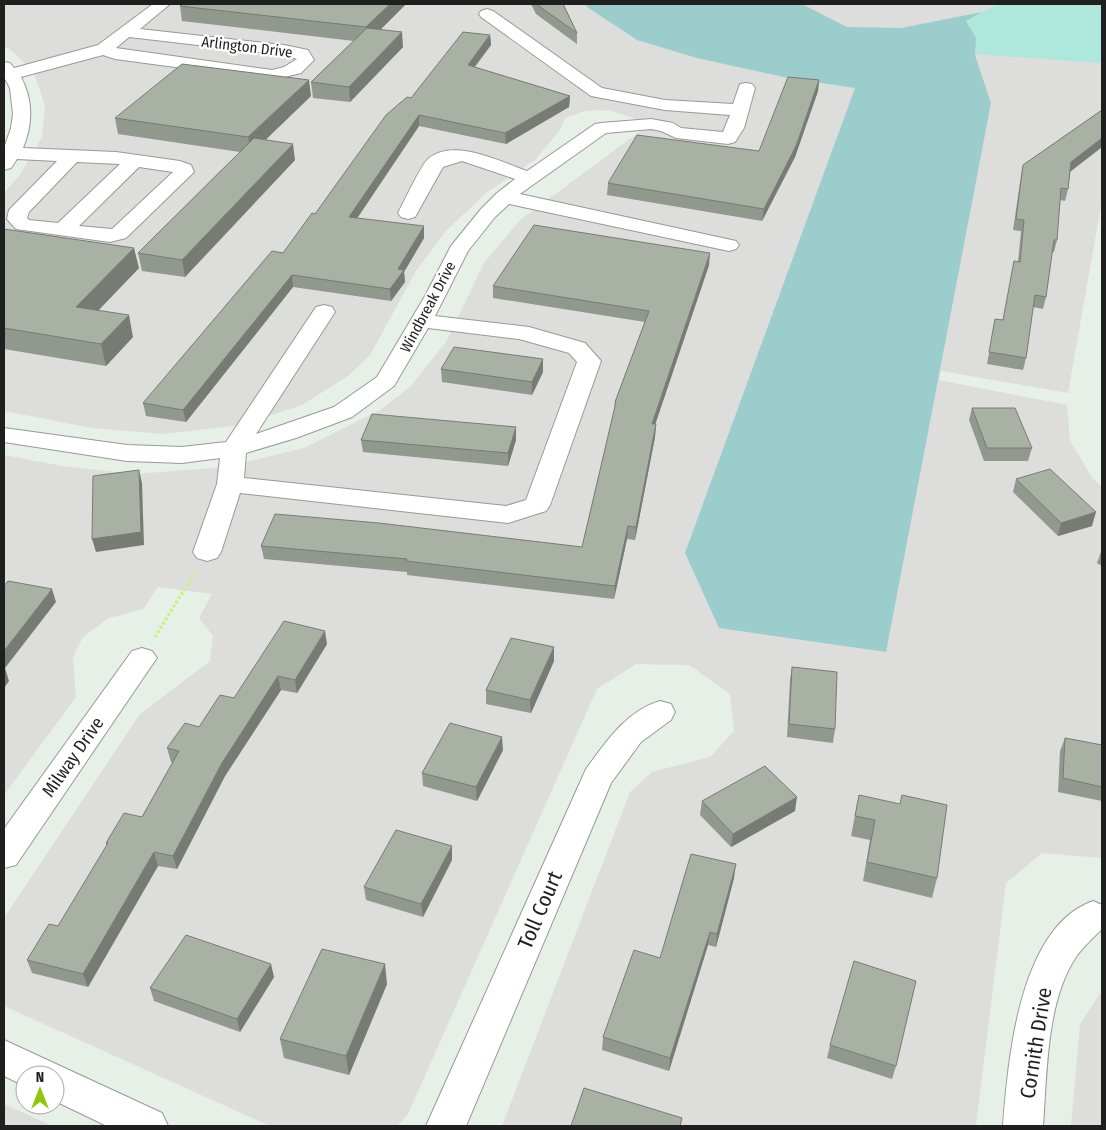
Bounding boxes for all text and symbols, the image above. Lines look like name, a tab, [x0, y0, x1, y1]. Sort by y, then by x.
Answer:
street label: Arlington Drive	[200, 32, 294, 62]
street label: Windbreak Drive	[396, 258, 460, 356]
street label: Milway Drive	[37, 713, 109, 801]
street label: Toll Court	[512, 867, 568, 953]
street label: Cornith Drive	[1014, 986, 1058, 1100]
north arrow	[15, 1065, 65, 1115]
text: N	[36, 1069, 44, 1086]

